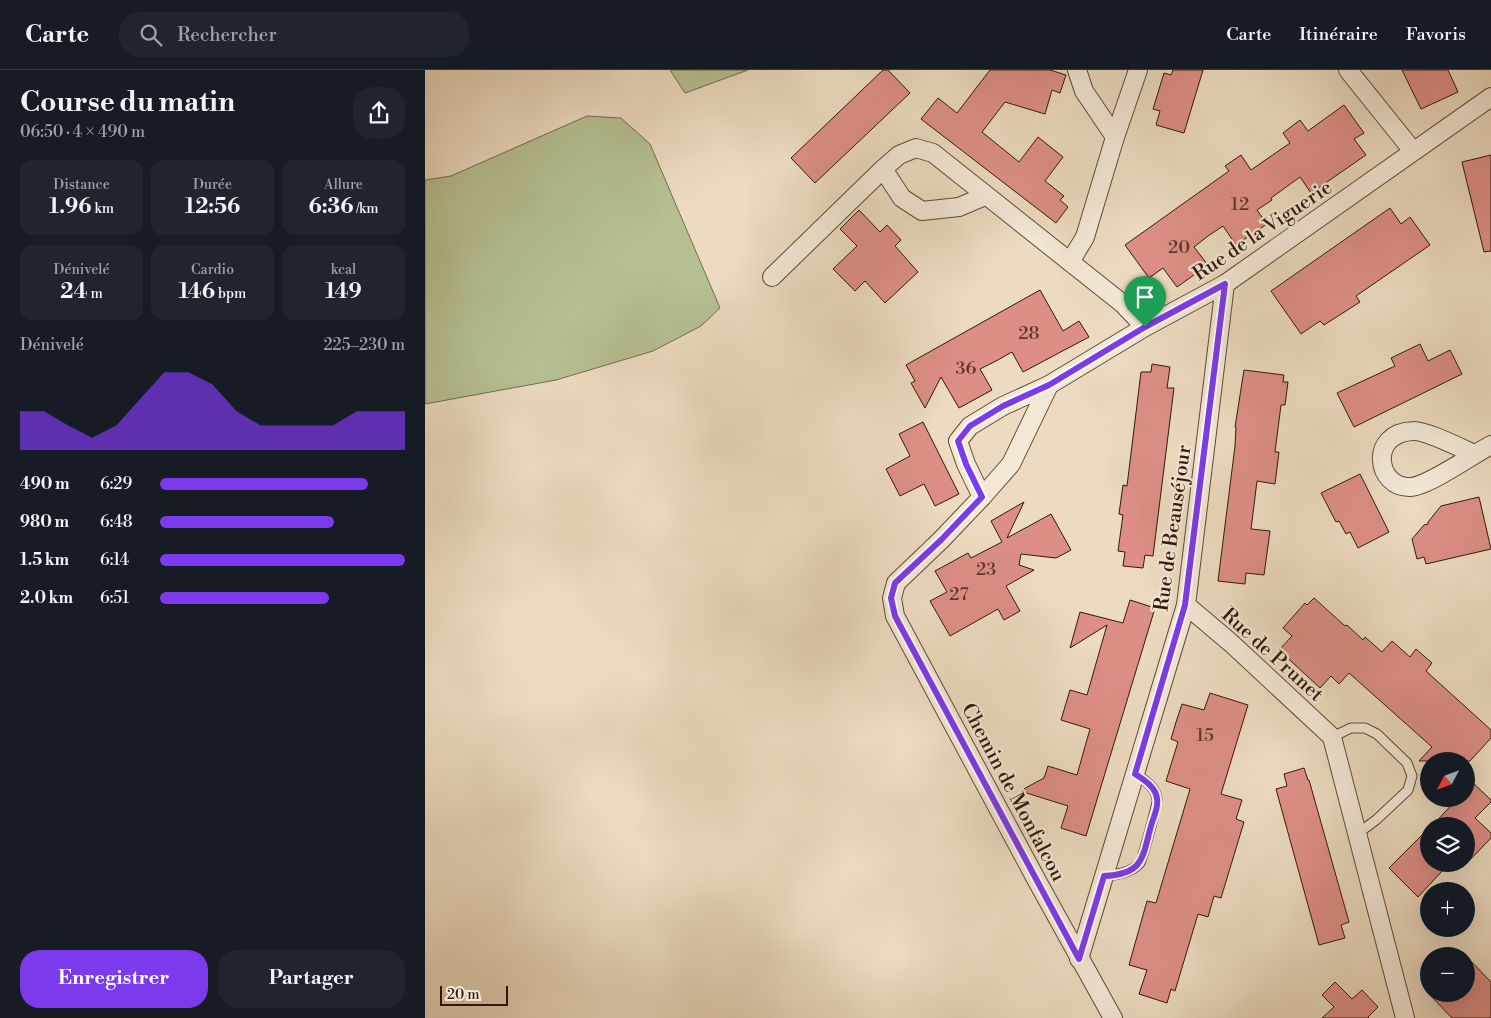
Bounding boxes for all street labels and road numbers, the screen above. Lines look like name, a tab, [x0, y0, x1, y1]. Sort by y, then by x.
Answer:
street label: Rue de la Viguerie	[1188, 175, 1337, 287]
street label: Rue de Beauséjour	[1149, 443, 1198, 613]
street label: Rue de Prunet	[1216, 603, 1328, 707]
street label: Chemin de Monfalcou	[955, 699, 1071, 887]

